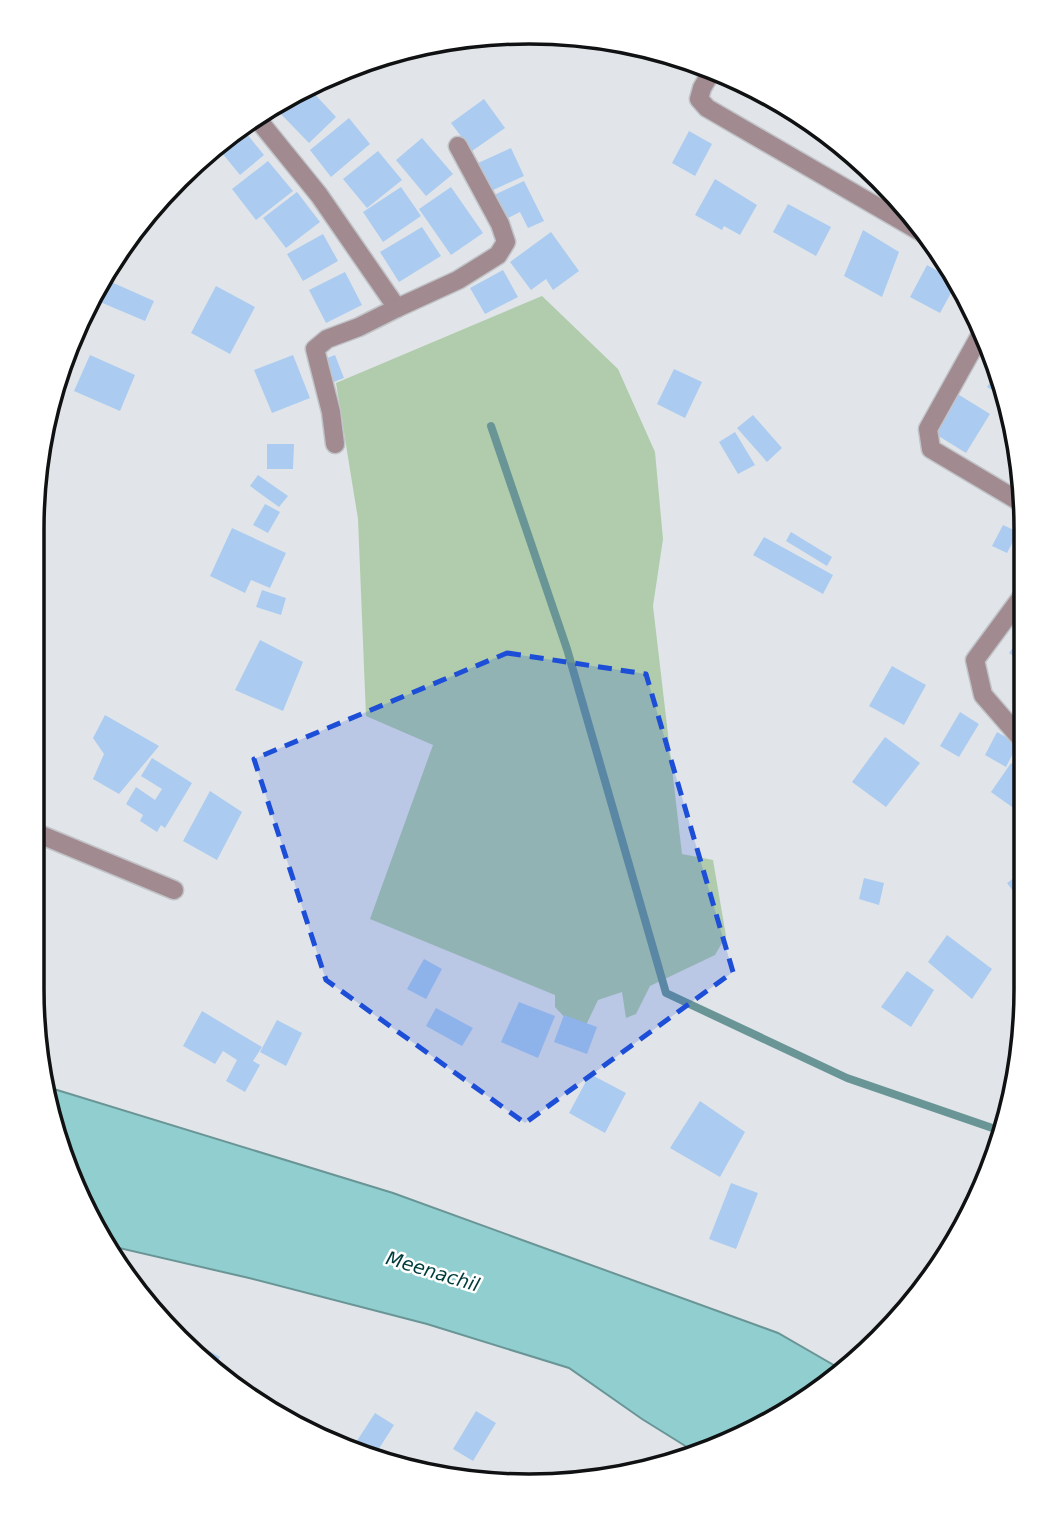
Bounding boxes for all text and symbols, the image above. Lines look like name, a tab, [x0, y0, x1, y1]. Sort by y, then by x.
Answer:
water label: Meenachil	[384, 1246, 483, 1296]

